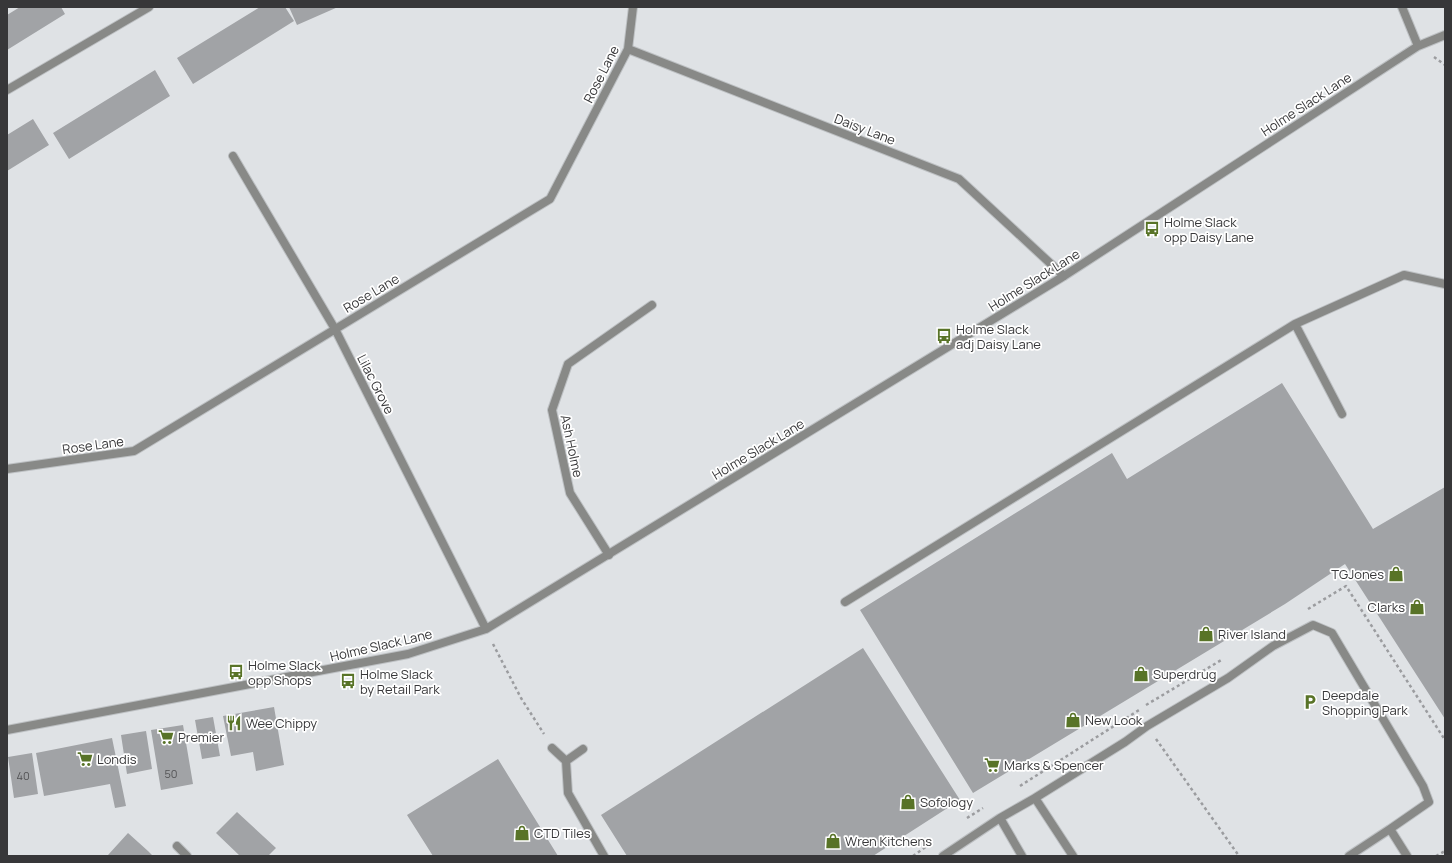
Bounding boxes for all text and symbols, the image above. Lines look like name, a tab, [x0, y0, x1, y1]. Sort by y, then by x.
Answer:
street label: Rose Lane	[579, 42, 623, 106]
street label: Holme Slack Lane	[1257, 68, 1355, 140]
street label: Daisy Lane	[832, 109, 899, 149]
place label: Holme Slack opp Daisy Lane	[1164, 213, 1254, 246]
bus stop icon: Holme Slack opp Daisy Lane	[1143, 220, 1161, 238]
street label: Holme Slack Lane	[985, 244, 1083, 315]
street label: Rose Lane	[340, 269, 403, 317]
place label: Holme Slack adj Daisy Lane	[956, 320, 1041, 353]
bus stop icon: Holme Slack adj Daisy Lane	[935, 327, 953, 345]
street label: Lilac Grove	[353, 351, 399, 417]
street label: Ash Holme	[557, 413, 587, 479]
street label: Holme Slack Lane	[709, 414, 808, 484]
street label: Rose Lane	[61, 432, 125, 458]
place label: TGJones	[1331, 565, 1384, 583]
shop icon: TGJones	[1387, 565, 1405, 583]
place label: Clarks	[1368, 598, 1405, 616]
shop icon: Clarks	[1408, 598, 1426, 616]
street label: Holme Slack Lane	[328, 624, 434, 666]
shop icon: River Island	[1197, 625, 1215, 643]
place label: River Island	[1218, 625, 1286, 643]
place label: Holme Slack opp Shops	[248, 656, 321, 689]
bus stop icon: Holme Slack opp Shops	[227, 663, 245, 681]
place label: Holme Slack by Retail Park	[360, 665, 440, 698]
shop icon: Superdrug	[1132, 665, 1150, 683]
place label: Superdrug	[1153, 665, 1216, 683]
bus stop icon: Holme Slack by Retail Park	[339, 672, 357, 690]
place label: Deepdale Shopping Park	[1322, 686, 1408, 719]
parking icon: Deepdale Shopping Park	[1301, 693, 1319, 711]
shop icon: New Look	[1064, 711, 1082, 729]
place label: New Look	[1085, 711, 1143, 729]
restaurant icon: Wee Chippy	[225, 714, 243, 732]
place label: Wee Chippy	[246, 714, 317, 732]
supermarket icon: Premier	[157, 728, 175, 746]
place label: Premier	[178, 728, 224, 746]
supermarket icon: Londis	[76, 750, 94, 768]
place label: Londis	[97, 750, 137, 768]
supermarket icon: Marks & Spencer	[983, 756, 1001, 774]
place label: Marks & Spencer	[1004, 756, 1104, 774]
house number: 50	[164, 766, 178, 781]
house number: 40	[16, 768, 30, 783]
shop icon: Sofology	[899, 793, 917, 811]
place label: Sofology	[920, 793, 973, 811]
shop icon: CTD Tiles	[513, 824, 531, 842]
place label: CTD Tiles	[534, 824, 591, 842]
shop icon: Wren Kitchens	[824, 832, 842, 850]
place label: Wren Kitchens	[845, 832, 932, 850]

